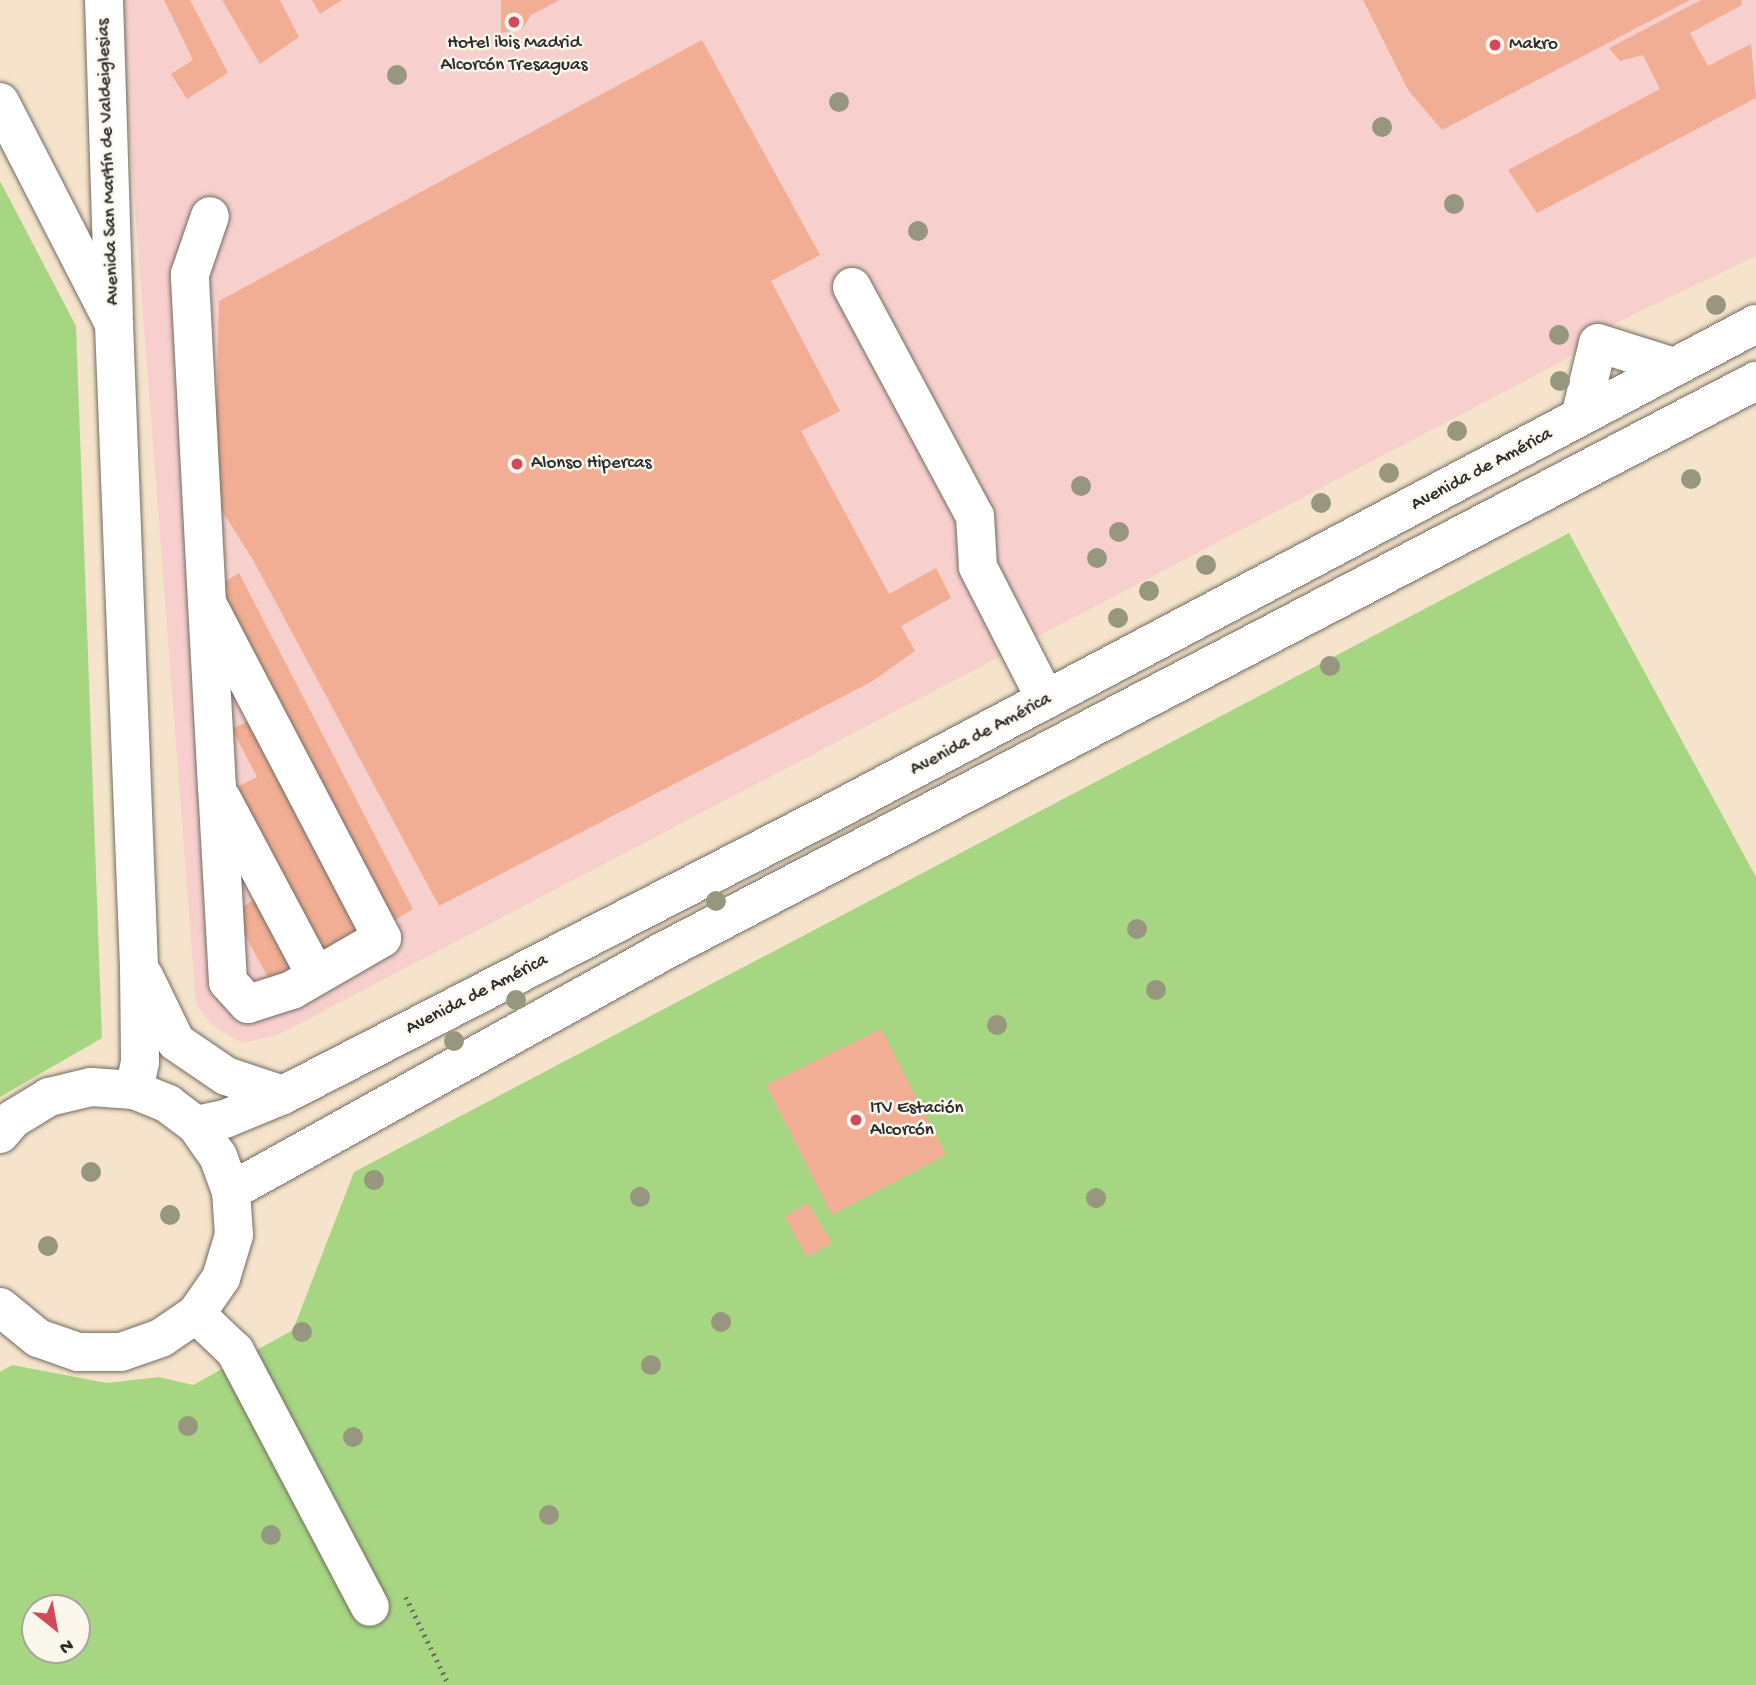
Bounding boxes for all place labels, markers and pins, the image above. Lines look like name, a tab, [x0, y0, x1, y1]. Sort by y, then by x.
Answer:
marker: Hotel ibis Madrid Alcorcón Tresaguas	[506, 14, 522, 30]
place label: Hotel ibis Madrid Alcorcón Tresaguas	[441, 33, 587, 77]
place label: Makro	[1509, 34, 1558, 56]
marker: Makro	[1487, 37, 1503, 53]
place label: Alonso Hipercas	[531, 453, 651, 475]
marker: Alonso Hipercas	[509, 456, 525, 472]
place label: ITV Estación Alcorcón	[870, 1098, 964, 1142]
marker: ITV Estación Alcorcón	[848, 1112, 864, 1128]

